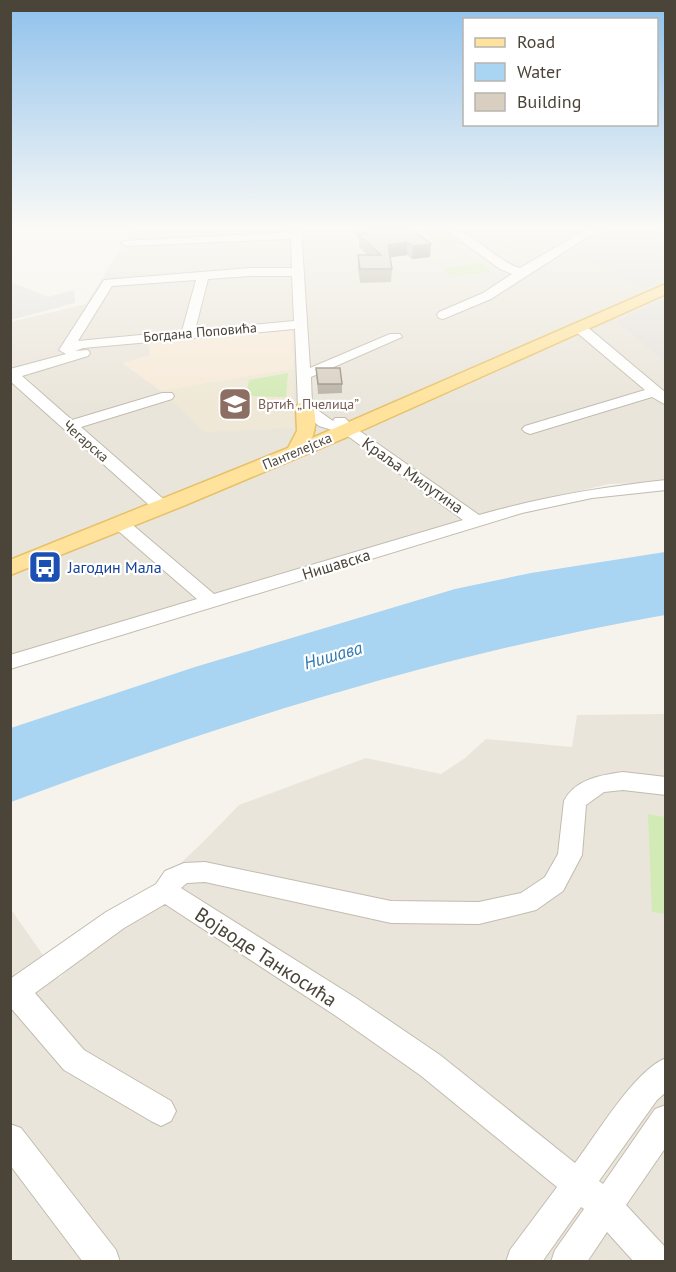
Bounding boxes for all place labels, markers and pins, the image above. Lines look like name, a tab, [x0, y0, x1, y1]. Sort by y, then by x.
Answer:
school or university icon: Вртић „Пчелица”	[217, 386, 253, 422]
place label: Вртић „Пчелица”	[258, 395, 359, 413]
bus stop icon: Јагодин Мала	[27, 549, 63, 585]
place label: Јагодин Мала	[67, 557, 162, 577]

